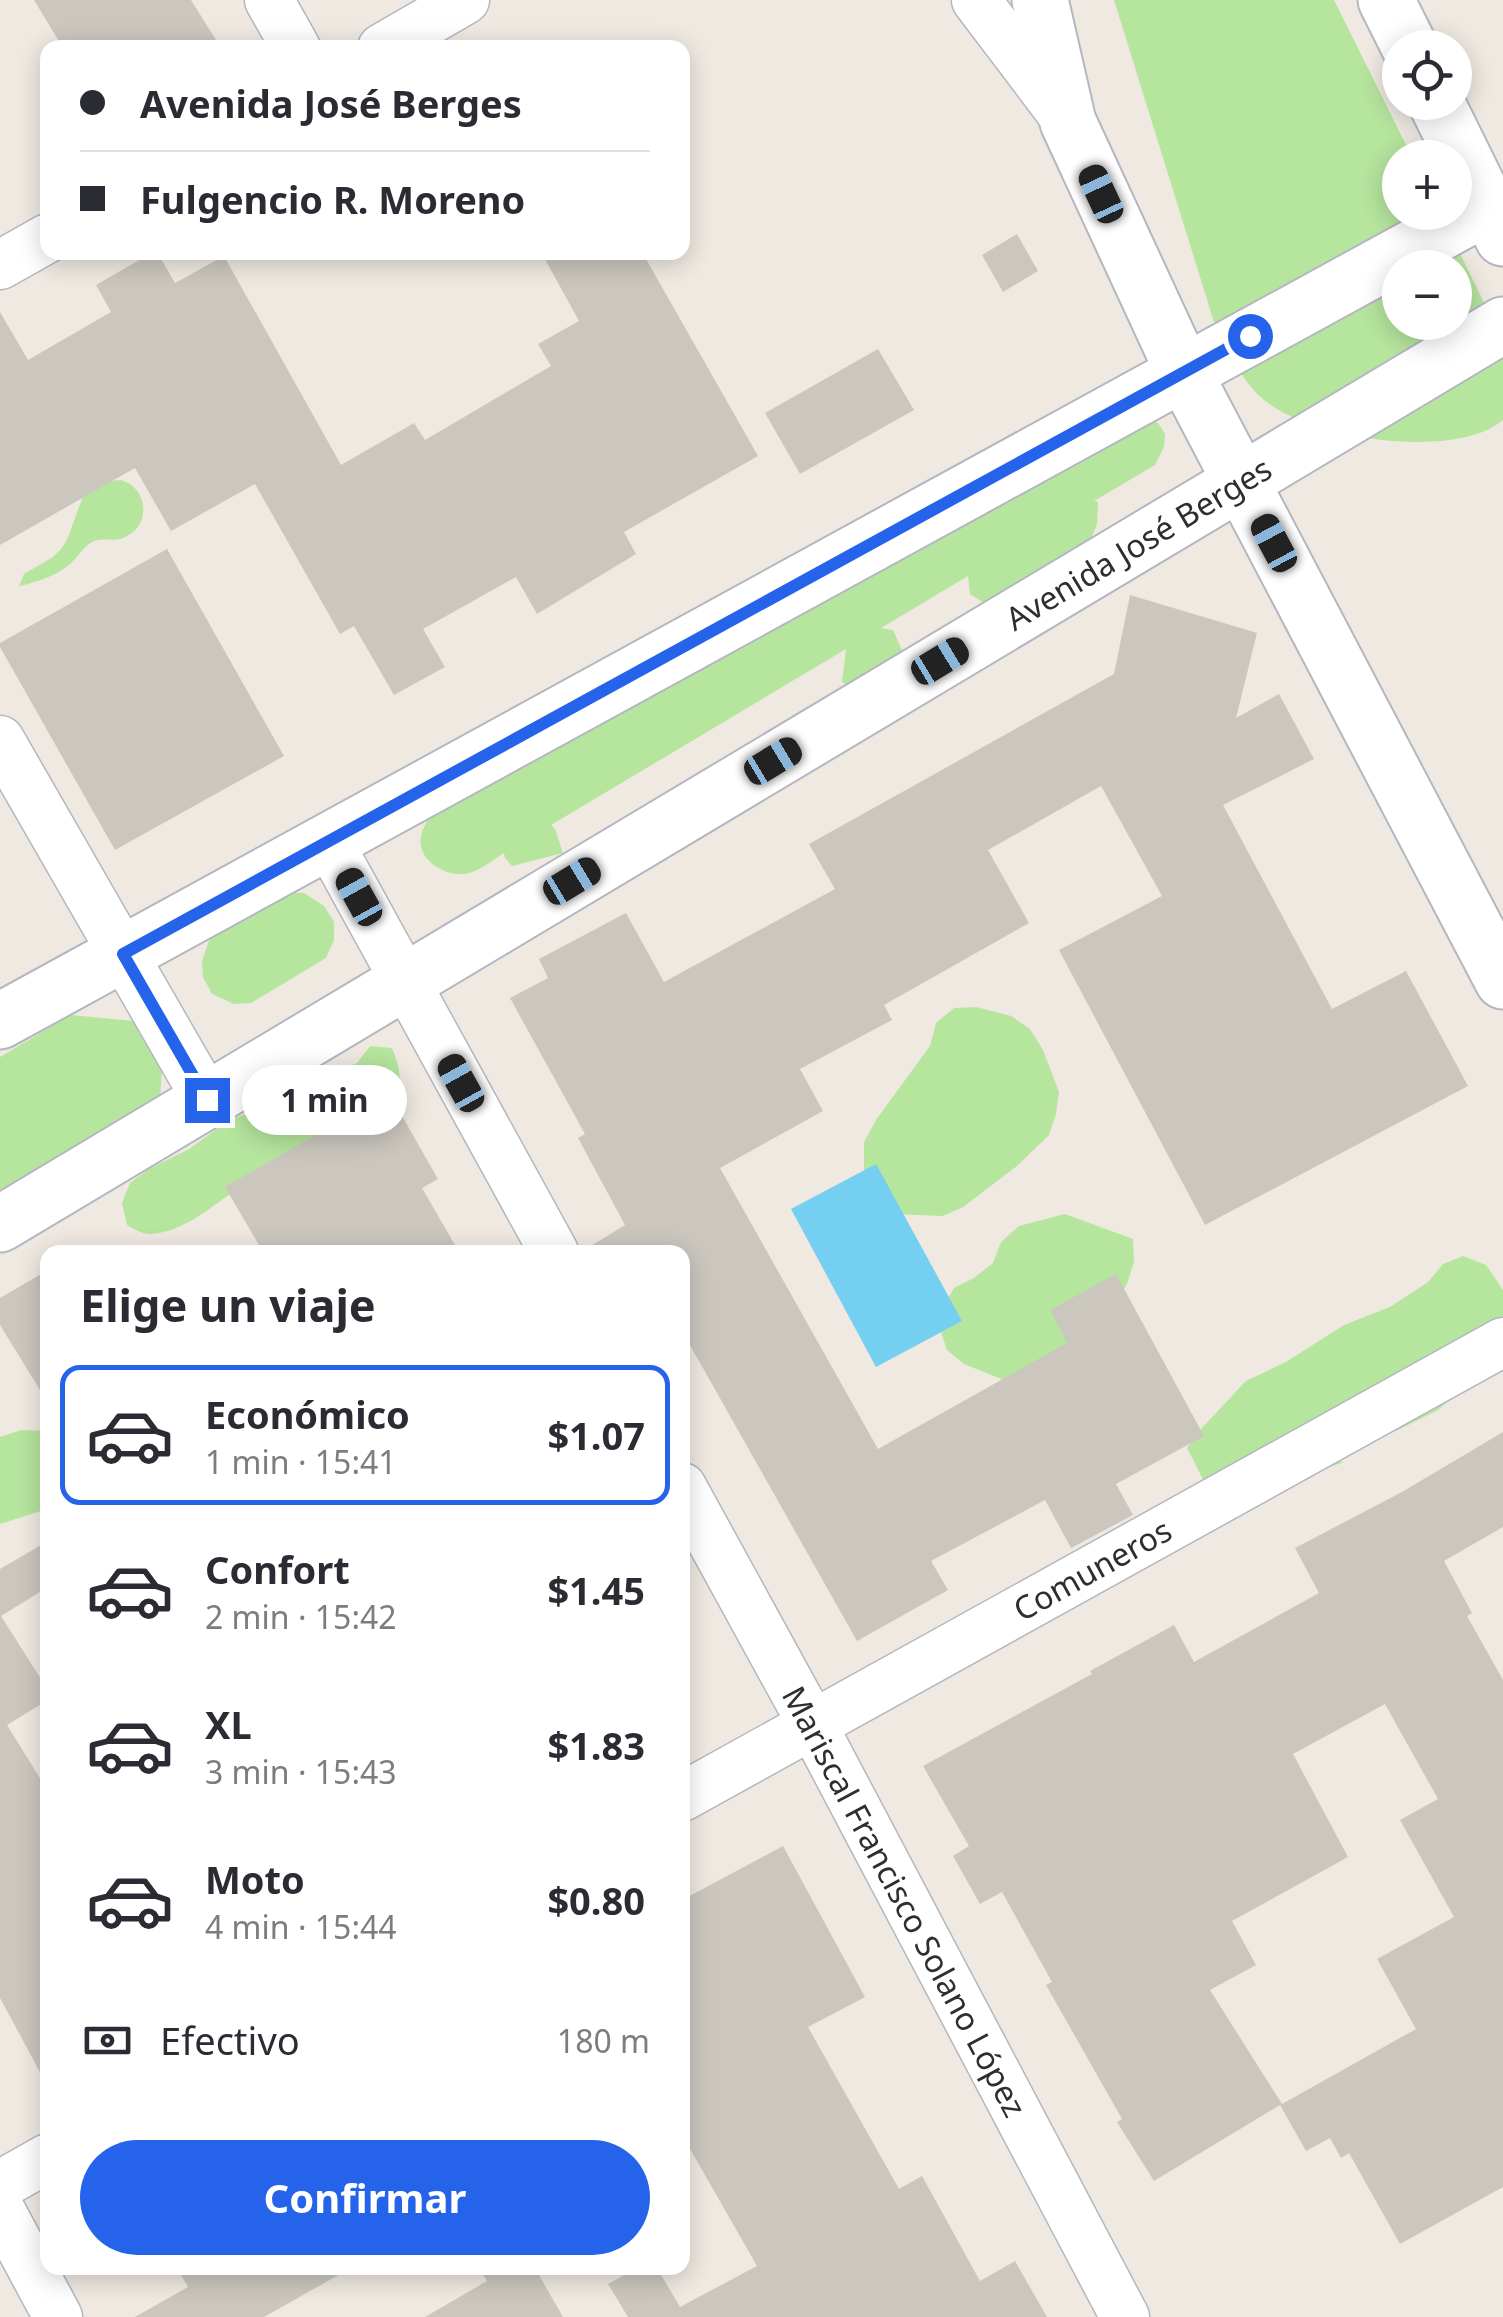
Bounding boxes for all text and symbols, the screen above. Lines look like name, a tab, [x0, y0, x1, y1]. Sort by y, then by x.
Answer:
map controls	[1382, 30, 1472, 340]
button: locate	[1382, 30, 1472, 120]
text: Avenida José Berges	[140, 77, 522, 129]
button: +	[1382, 140, 1472, 230]
car	[1075, 160, 1127, 228]
text: Fulgencio R. Moreno	[140, 173, 525, 225]
button: −	[1382, 250, 1472, 340]
route start	[1228, 314, 1273, 359]
street label: Avenida José Berges	[997, 446, 1279, 640]
car	[1247, 509, 1301, 577]
car	[907, 633, 973, 689]
car	[740, 733, 806, 789]
car	[539, 853, 605, 909]
car	[331, 863, 387, 931]
car	[433, 1049, 489, 1117]
callout: 1 min	[242, 1065, 407, 1135]
route end	[185, 1078, 230, 1123]
text: 1 min	[280, 1078, 369, 1121]
text: Elige un viaje	[80, 1274, 376, 1335]
text: Económico	[205, 1388, 410, 1440]
icon: car	[85, 1390, 175, 1480]
text: $1.07	[547, 1409, 645, 1461]
text: 1 min · 15:41	[205, 1440, 397, 1483]
street label: Comuneros	[1005, 1508, 1179, 1630]
text: Confort	[205, 1543, 350, 1595]
icon: car	[85, 1545, 175, 1635]
text: $1.45	[547, 1564, 645, 1616]
text: 2 min · 15:42	[205, 1595, 397, 1638]
street label: Mariscal Francisco Solano López	[773, 1678, 1037, 2124]
text: XL	[205, 1698, 252, 1750]
icon: car	[85, 1700, 175, 1790]
text: $1.83	[547, 1719, 645, 1771]
text: 3 min · 15:43	[205, 1750, 397, 1793]
text: Moto	[205, 1853, 305, 1905]
icon: car	[85, 1855, 175, 1945]
text: $0.80	[547, 1874, 645, 1926]
text: 4 min · 15:44	[205, 1905, 397, 1948]
icon: cash	[80, 2013, 135, 2068]
text: Efectivo	[160, 2014, 300, 2066]
text: 180 m	[557, 2019, 650, 2062]
button: Confirmar	[80, 2140, 650, 2255]

